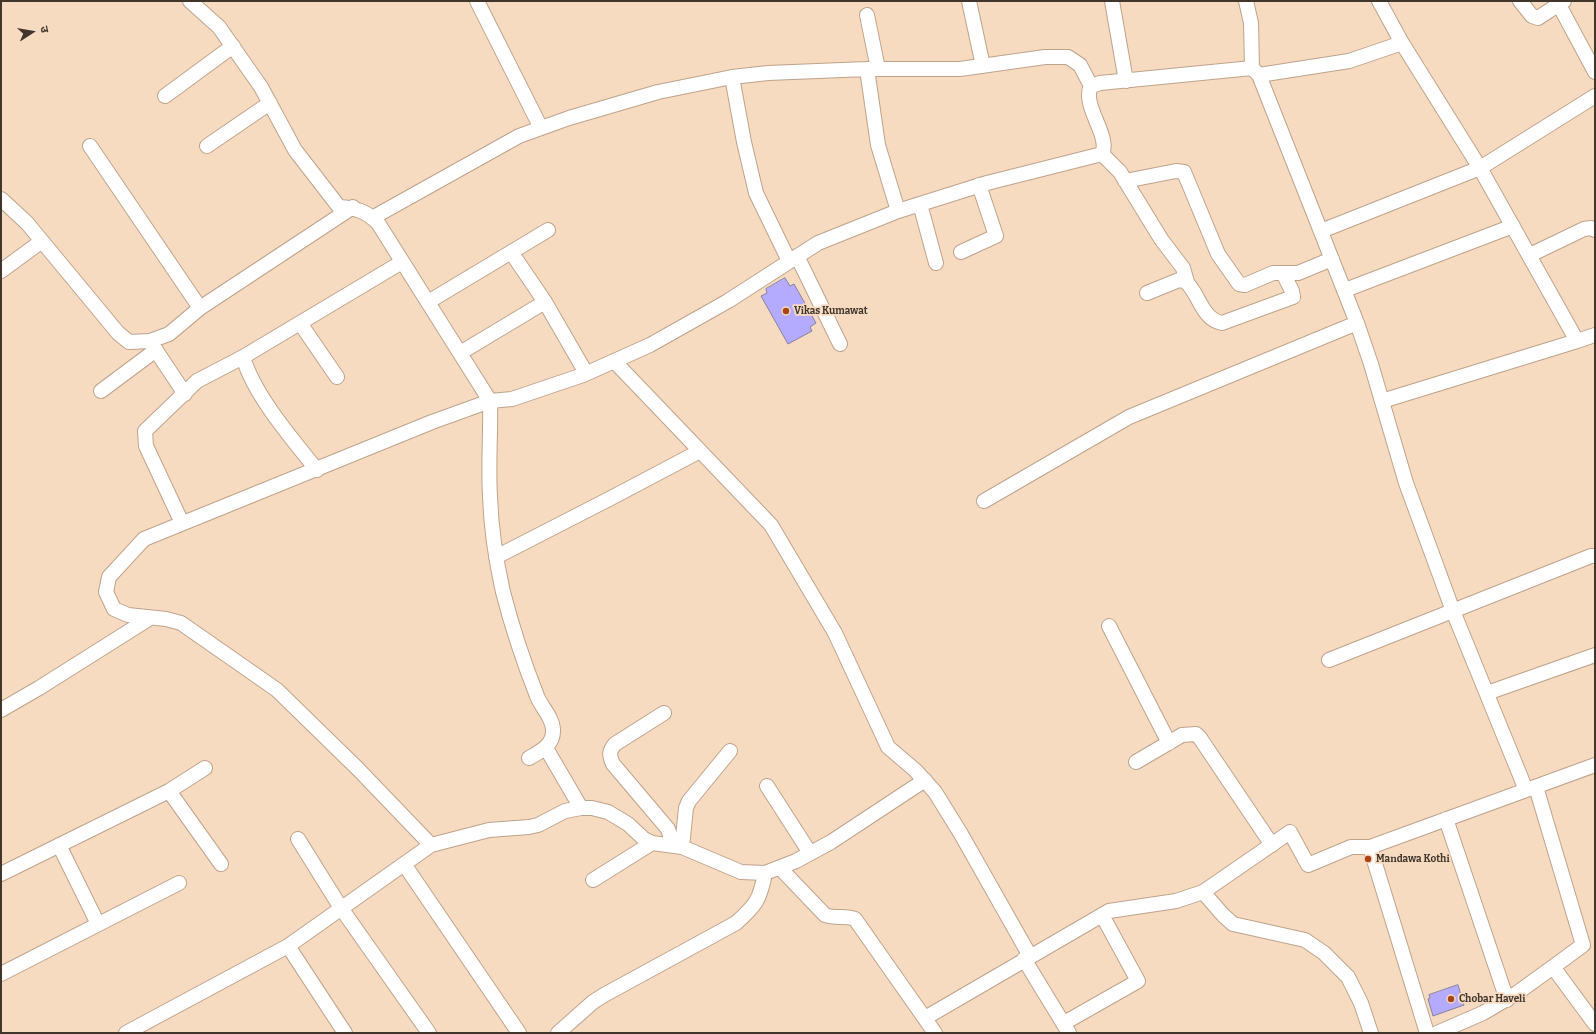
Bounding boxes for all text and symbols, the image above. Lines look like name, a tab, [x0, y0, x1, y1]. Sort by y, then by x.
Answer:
north arrow	[12, 12, 52, 52]
text: उ	[37, 25, 51, 34]
place label: Vikas Kumawat	[794, 305, 868, 317]
marker: Vikas Kumawat	[781, 306, 791, 316]
place label: Mandawa Kothi	[1376, 853, 1450, 865]
marker: Mandawa Kothi	[1363, 854, 1373, 864]
place label: Chobar Haveli	[1459, 993, 1525, 1005]
marker: Chobar Haveli	[1446, 994, 1456, 1004]

